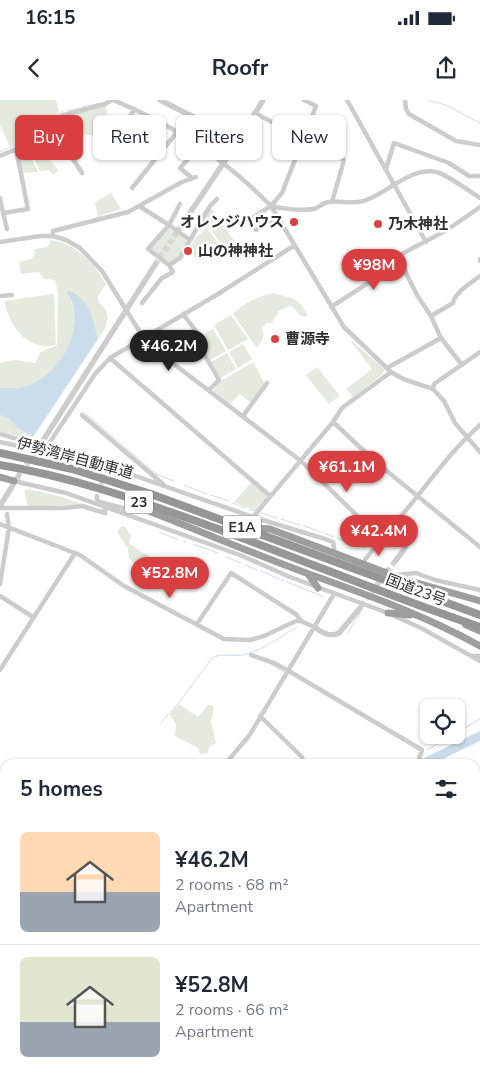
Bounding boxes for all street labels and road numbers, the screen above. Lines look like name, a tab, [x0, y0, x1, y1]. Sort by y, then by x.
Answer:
street label: 伊勢湾岸自動車道	[14, 433, 136, 483]
road number: 23	[125, 491, 153, 514]
road number: E1A	[223, 516, 261, 538]
street label: 国道23号	[383, 569, 449, 611]

